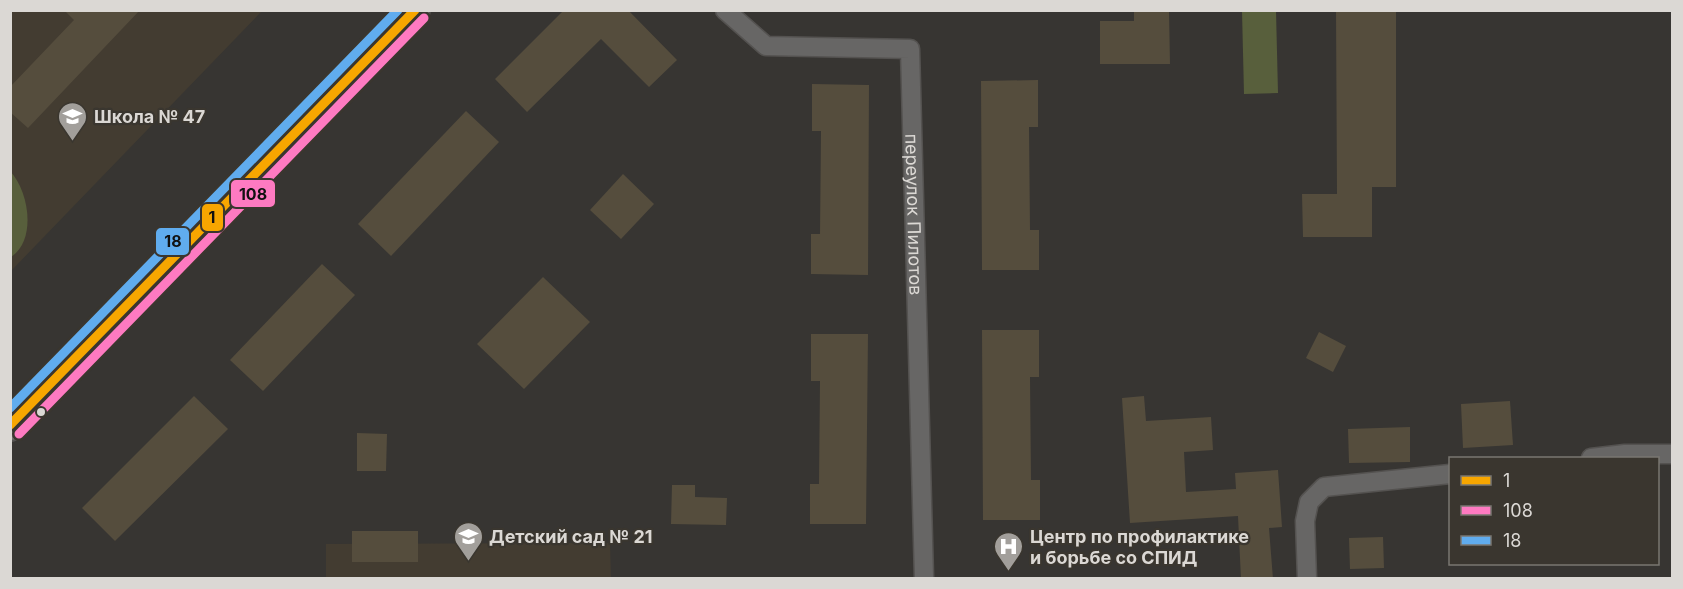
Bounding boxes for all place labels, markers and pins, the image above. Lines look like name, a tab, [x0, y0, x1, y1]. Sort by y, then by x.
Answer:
school or university icon: Школа № 47	[57, 100, 89, 142]
place label: Школа № 47	[94, 106, 205, 127]
unlabelled marker	[35, 406, 47, 418]
school or university icon: Детский сад № 21	[452, 520, 484, 562]
place label: Детский сад № 21	[489, 526, 653, 547]
place label: Центр по профилактике и борьбе со СПИД	[1030, 526, 1249, 568]
hospital icon: Центр по профилактике и борьбе со СПИД	[993, 530, 1025, 572]

